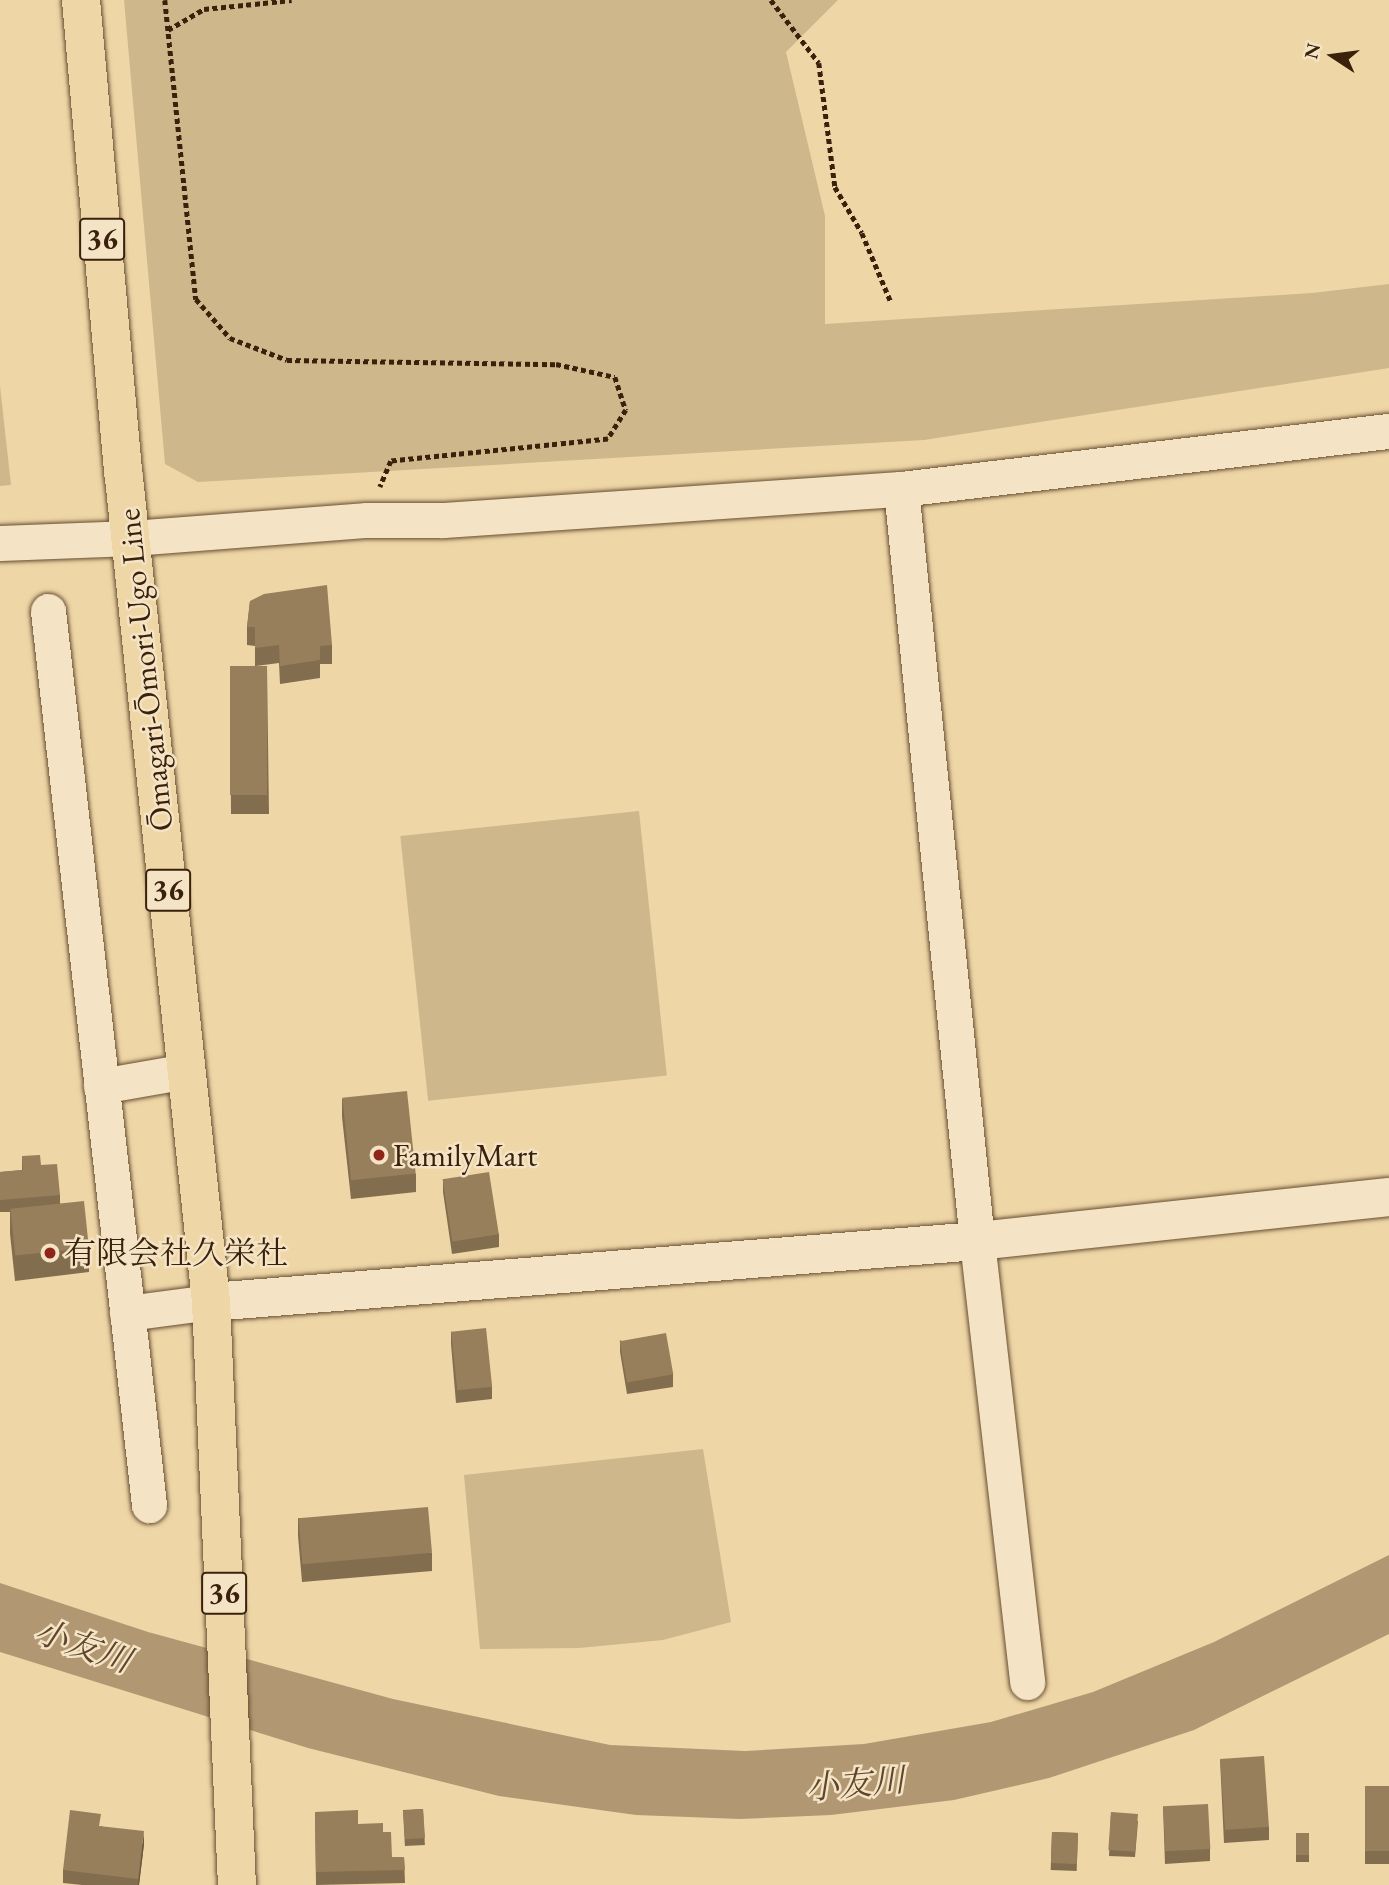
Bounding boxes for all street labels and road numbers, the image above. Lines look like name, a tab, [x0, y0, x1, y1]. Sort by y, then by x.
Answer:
road number: 36	[78, 213, 126, 266]
street label: Ōmagari-Ōmori-Ugo Line	[109, 507, 181, 833]
road number: 36	[144, 863, 192, 916]
road number: 36	[200, 1567, 248, 1620]

